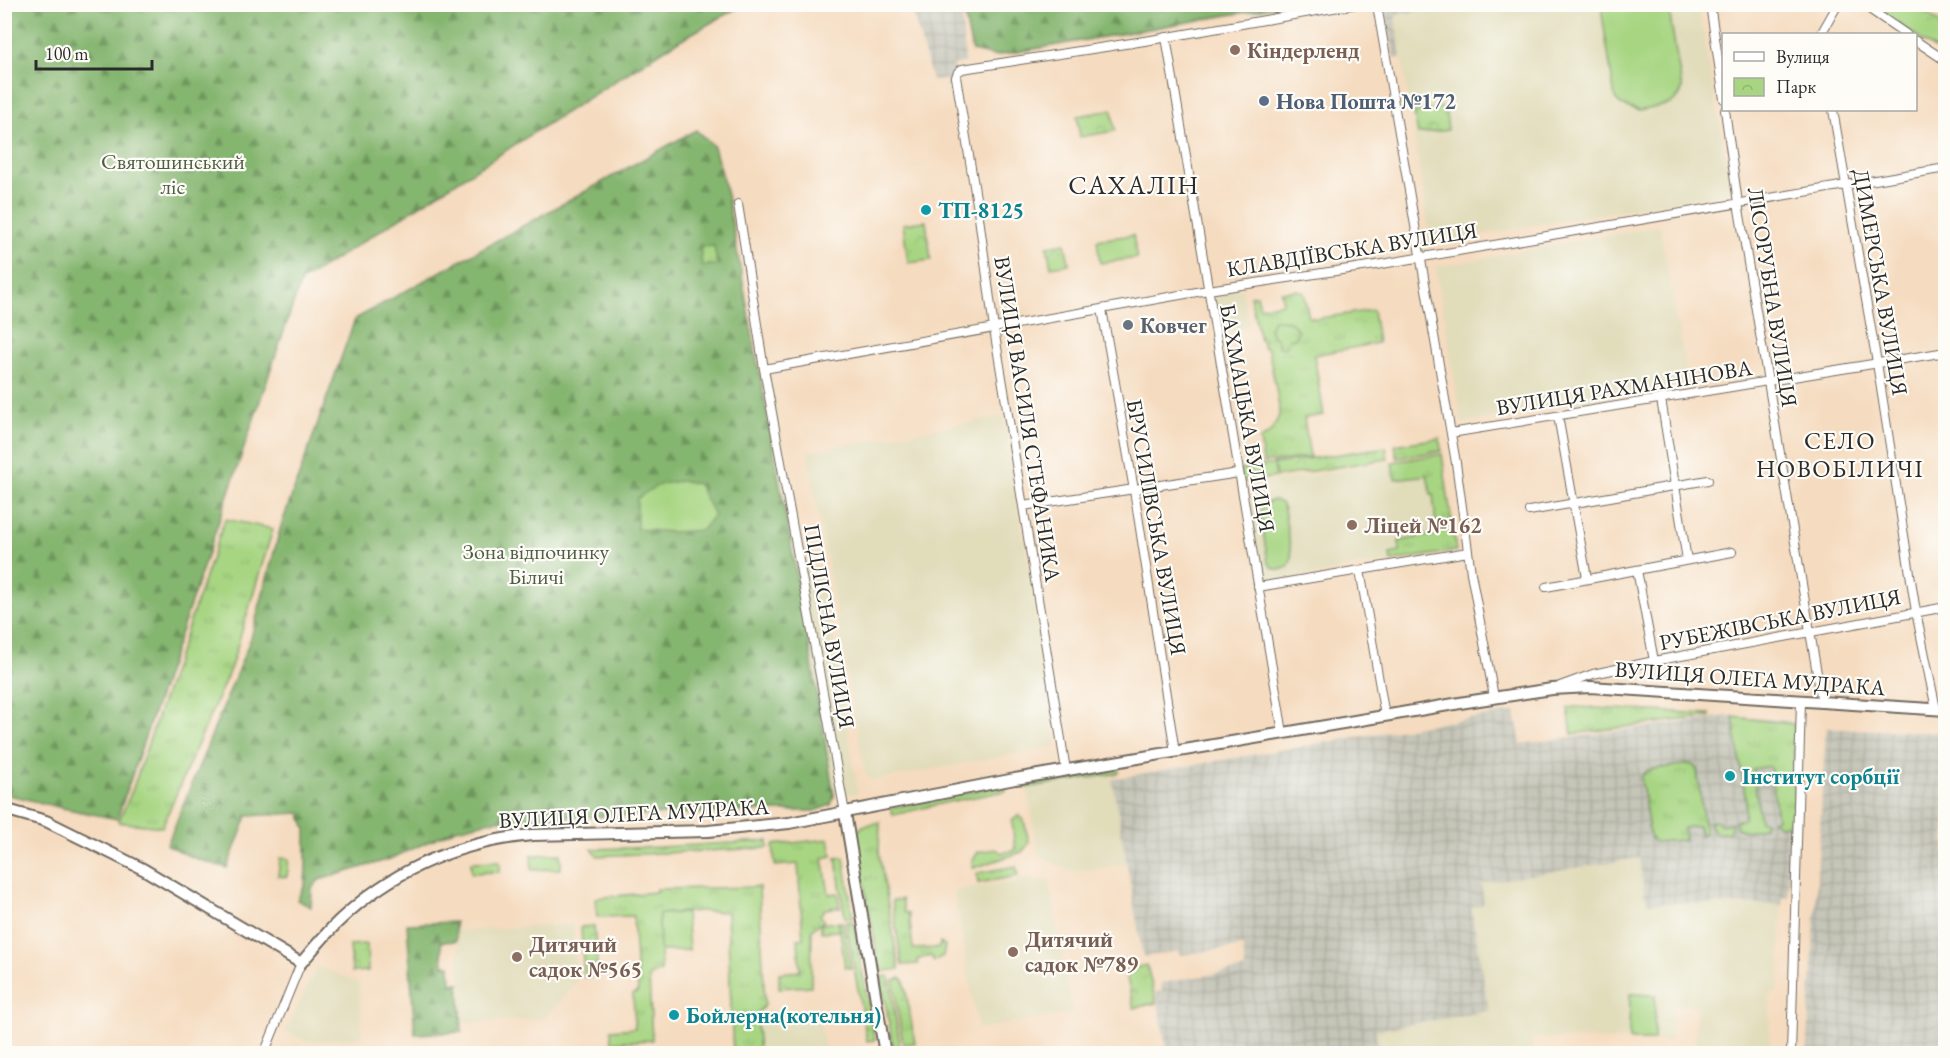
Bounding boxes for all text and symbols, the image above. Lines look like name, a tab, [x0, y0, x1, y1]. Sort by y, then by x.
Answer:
scale bar	[36, 33, 152, 71]
legend	[1722, 33, 1917, 111]
place label: Кіндерленд	[1247, 36, 1360, 65]
text: 100 m	[45, 42, 89, 65]
marker: Кіндерленд	[1228, 43, 1242, 57]
text: Вулиця	[1776, 45, 1829, 68]
text: Парк	[1776, 75, 1816, 98]
place label: Нова Пошта №172	[1276, 87, 1456, 116]
marker: Нова Пошта №172	[1257, 94, 1271, 108]
park label: Святошинський ліс	[101, 147, 245, 201]
street label: ДИМЕРСЬКА ВУЛИЦЯ	[1846, 167, 1915, 398]
district label: САХАЛІН	[1068, 168, 1200, 202]
street label: ЛІСОРУБНА ВУЛИЦЯ	[1741, 185, 1804, 409]
place label: ТП-8125	[938, 196, 1024, 225]
marker: ТП-8125	[919, 203, 933, 217]
street label: КЛАВДІЇВСЬКА ВУЛИЦЯ	[1225, 215, 1480, 284]
street label: ВУЛИЦЯ ВАСИЛЯ СТЕФАНИКА	[987, 254, 1068, 585]
street label: БАХМАЦЬКА ВУЛИЦЯ	[1213, 302, 1282, 535]
place label: Ковчег	[1140, 311, 1207, 340]
marker: Ковчег	[1121, 318, 1135, 332]
street label: ВУЛИЦЯ РАХМАНІНОВА	[1494, 353, 1755, 422]
street label: БРУСИЛІВСЬКА ВУЛИЦЯ	[1120, 397, 1193, 658]
district label: СЕЛО НОВОБІЛИЧІ	[1756, 425, 1924, 484]
place label: Ліцей №162	[1364, 511, 1482, 540]
marker: Ліцей №162	[1345, 518, 1359, 532]
street label: ПІДЛІСНА ВУЛИЦЯ	[797, 521, 862, 731]
park label: Зона відпочинку Біличі	[463, 537, 610, 591]
street label: РУБЕЖІВСЬКА ВУЛИЦЯ	[1657, 582, 1904, 657]
street label: ВУЛИЦЯ ОЛЕГА МУДРАКА	[1614, 655, 1887, 702]
place label: Інститут сорбції	[1742, 762, 1900, 791]
marker: Інститут сорбції	[1723, 769, 1737, 783]
street label: ВУЛИЦЯ ОЛЕГА МУДРАКА	[498, 792, 771, 835]
place label: Дитячий садок №789	[1025, 925, 1139, 979]
place label: Дитячий садок №565	[529, 930, 642, 984]
marker: Дитячий садок №789	[1006, 945, 1020, 959]
marker: Дитячий садок №565	[510, 950, 524, 964]
place label: Бойлерна(котельня)	[686, 1001, 881, 1030]
marker: Бойлерна(котельня)	[667, 1008, 681, 1022]

